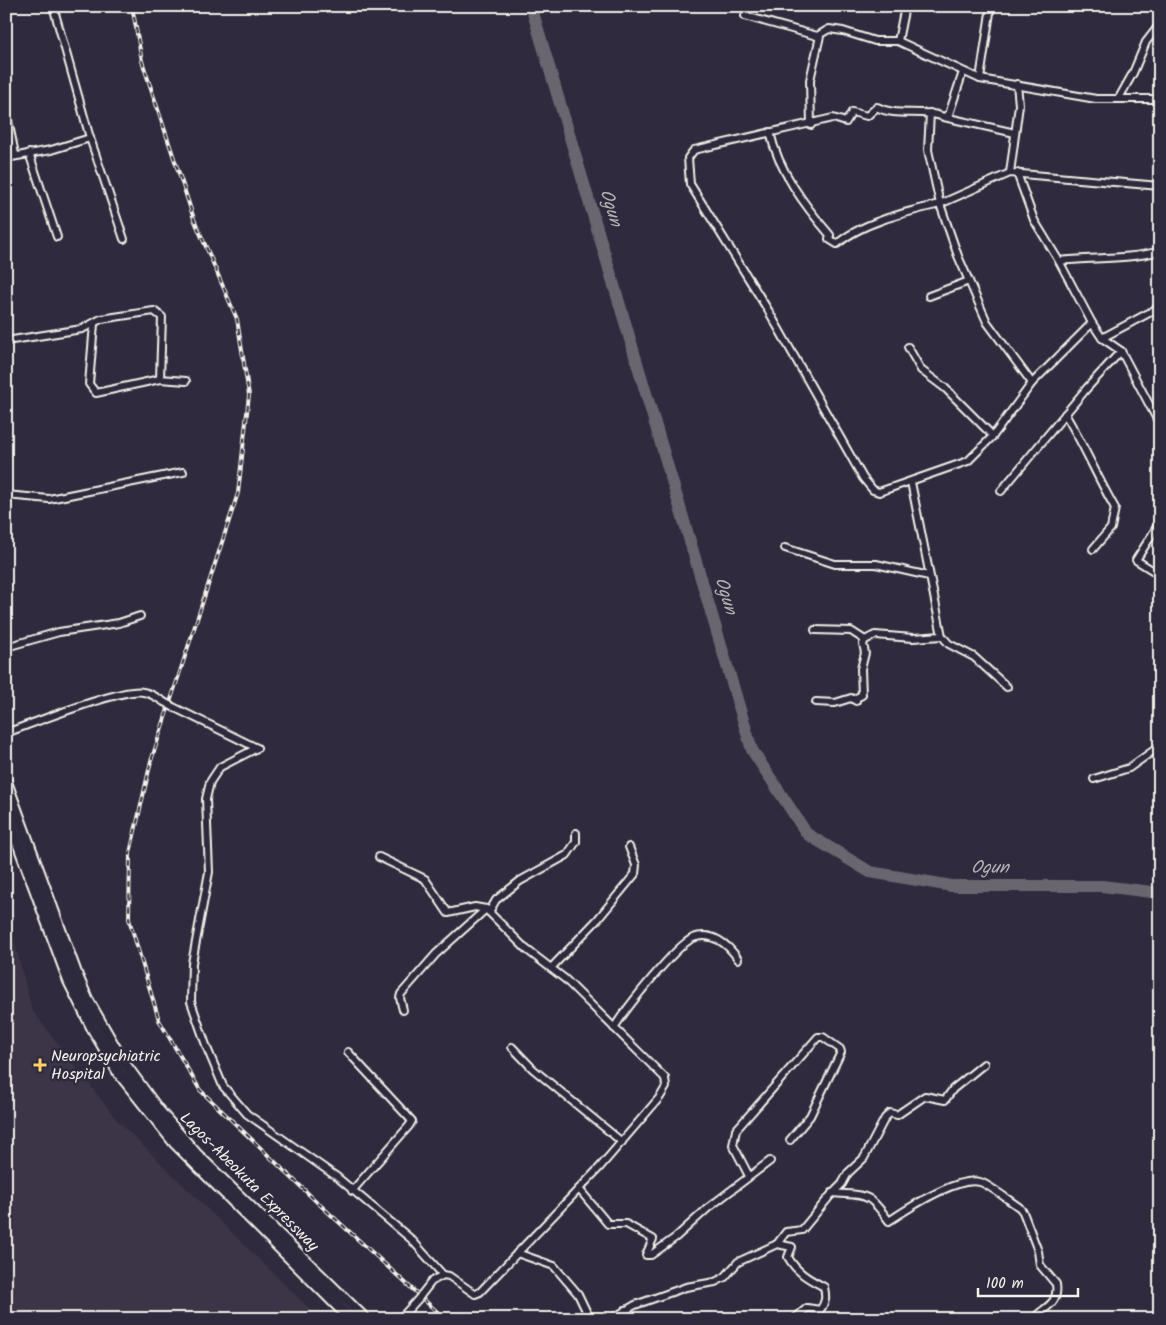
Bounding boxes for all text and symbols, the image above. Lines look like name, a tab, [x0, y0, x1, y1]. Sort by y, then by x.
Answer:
water label: Ogun	[591, 186, 630, 232]
water label: Ogun	[706, 574, 745, 620]
water label: Ogun	[971, 854, 1010, 883]
place label: Neuropsychiatric Hospital	[51, 1044, 161, 1087]
marker: Neuropsychiatric Hospital	[33, 1058, 47, 1072]
street label: Lagos-Abeokuta Expressway	[173, 1106, 325, 1258]
scale bar	[978, 1265, 1078, 1297]
text: 100 m	[986, 1272, 1024, 1296]

